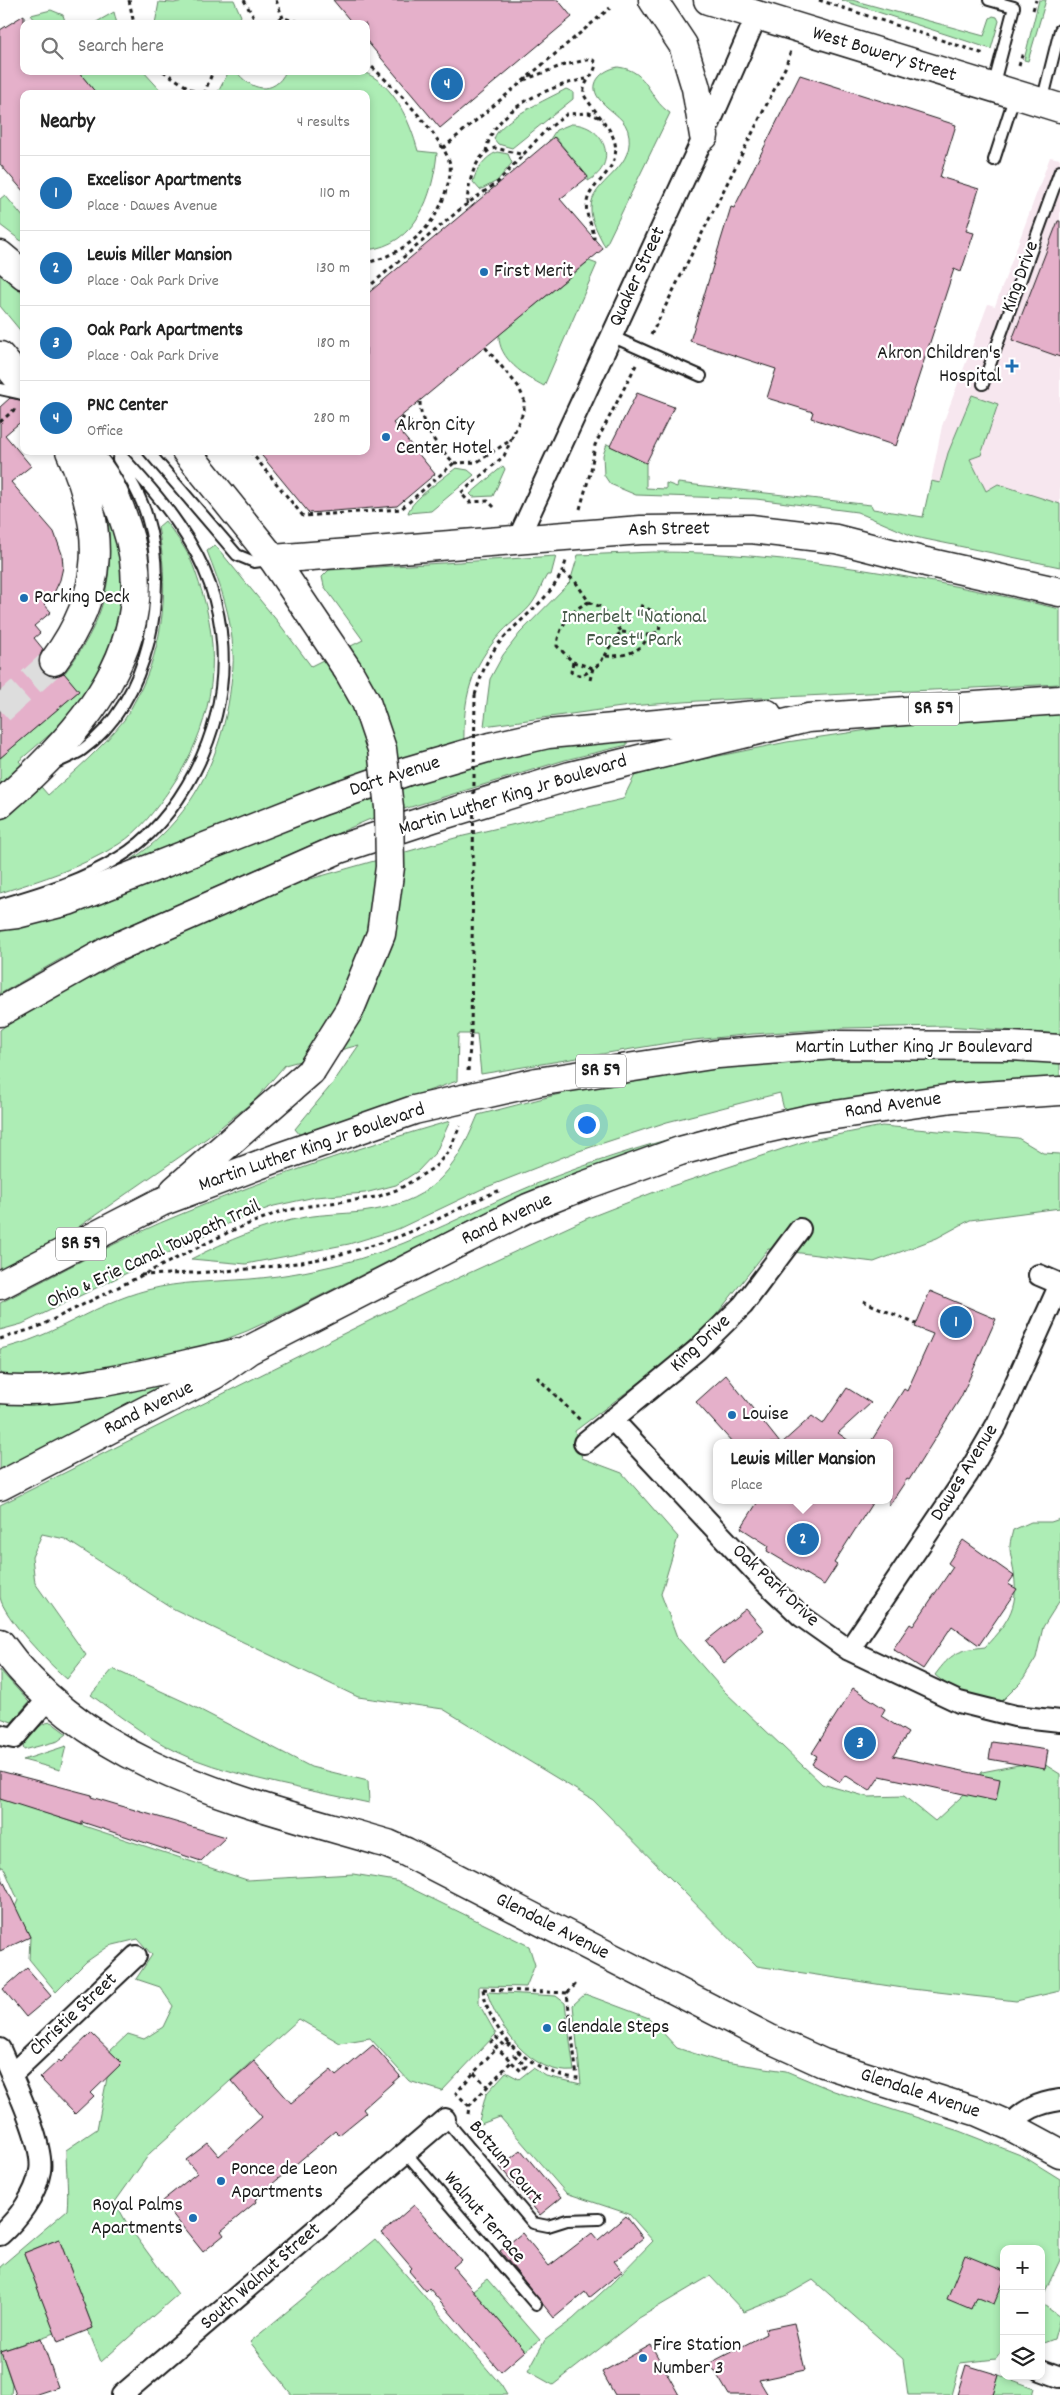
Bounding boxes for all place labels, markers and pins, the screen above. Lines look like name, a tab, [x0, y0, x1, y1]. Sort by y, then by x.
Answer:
pin: 4	[431, 65, 463, 103]
place label: First Merit	[494, 258, 573, 286]
marker: First Merit	[478, 266, 490, 278]
place label: Akron Children's Hospital	[877, 340, 1001, 391]
marker: Akron Children's Hospital	[1005, 359, 1019, 373]
place label: Akron City Center Hotel	[396, 412, 492, 463]
marker: Akron City Center Hotel	[380, 431, 392, 443]
place label: Parking Deck	[34, 584, 130, 612]
marker: Parking Deck	[18, 592, 30, 604]
pin: 1	[940, 1303, 972, 1341]
place label: Louise	[742, 1401, 789, 1429]
marker: Louise	[726, 1409, 738, 1421]
pin: 2	[787, 1520, 819, 1558]
pin: 3	[844, 1724, 876, 1762]
place label: Glendale Steps	[557, 2014, 669, 2042]
marker: Glendale Steps	[541, 2022, 553, 2034]
place label: Ponce de Leon Apartments	[231, 2156, 338, 2207]
marker: Ponce de Leon Apartments	[215, 2175, 227, 2187]
place label: Royal Palms Apartments	[91, 2192, 183, 2243]
marker: Royal Palms Apartments	[187, 2212, 199, 2224]
place label: Fire Station Number 3	[653, 2332, 741, 2383]
marker: Fire Station Number 3	[637, 2352, 649, 2364]

